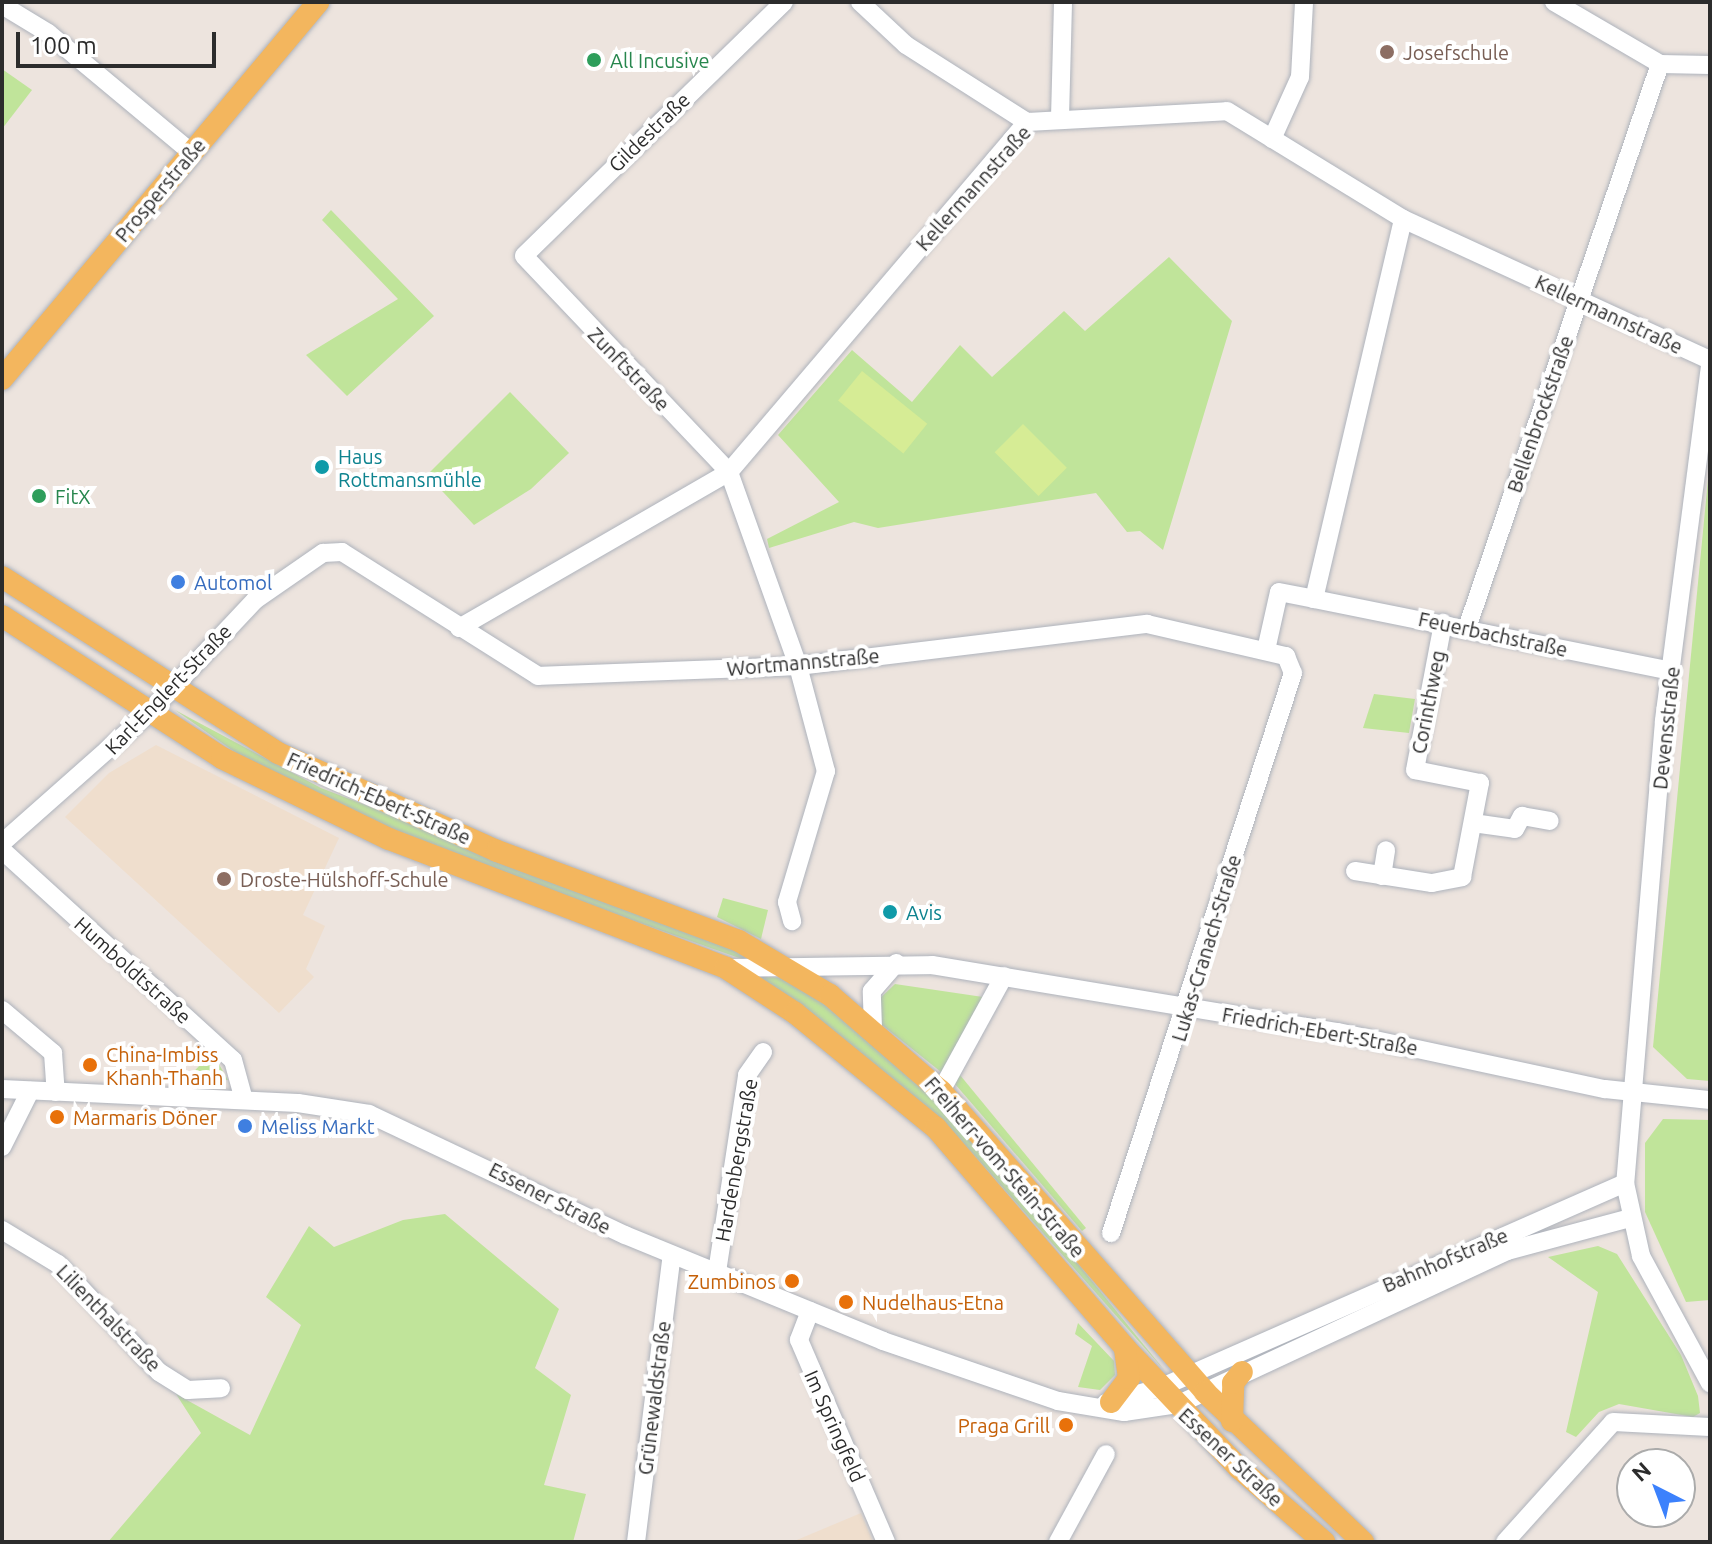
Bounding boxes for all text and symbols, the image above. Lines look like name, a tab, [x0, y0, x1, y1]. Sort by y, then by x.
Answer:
scale bar	[20, 16, 220, 66]
text: 100 m	[30, 32, 97, 59]
place label: Josefschule	[1403, 40, 1509, 64]
marker: Josefschule	[1378, 43, 1396, 61]
place label: All Incusive	[610, 48, 710, 72]
marker: All Incusive	[585, 51, 603, 69]
street label: Gildestraße	[603, 87, 695, 177]
street label: Kellermannstraße	[911, 121, 1035, 255]
street label: Prosperstraße	[110, 133, 210, 247]
street label: Kellermannstraße	[1531, 269, 1687, 359]
street label: Zunftstraße	[583, 322, 675, 416]
street label: Bellenbrockstraße	[1502, 332, 1578, 496]
place label: Haus Rottmansmühle	[338, 444, 482, 491]
marker: Haus Rottmansmühle	[313, 458, 331, 476]
place label: FitX	[55, 484, 91, 508]
marker: FitX	[30, 487, 48, 505]
place label: Automol	[194, 570, 272, 594]
marker: Automol	[169, 573, 187, 591]
street label: Feuerbachstraße	[1416, 606, 1570, 662]
street label: Karl-Englert-Straße	[100, 619, 236, 759]
street label: Wortmannstraße	[726, 643, 880, 681]
street label: Corinthweg	[1406, 648, 1450, 756]
street label: Devensstraße	[1648, 665, 1684, 791]
street label: Friedrich-Ebert-Straße	[284, 747, 474, 849]
street label: Lukas-Cranach-Straße	[1166, 852, 1246, 1044]
place label: Droste-Hülshoff-Schule	[240, 867, 449, 891]
marker: Droste-Hülshoff-Schule	[215, 870, 233, 888]
place label: Avis	[906, 900, 942, 924]
marker: Avis	[881, 903, 899, 921]
street label: Humboldtstraße	[70, 911, 196, 1029]
street label: Friedrich-Ebert-Straße	[1220, 1002, 1420, 1060]
place label: China-Imbiss Khanh-Thanh	[106, 1042, 223, 1089]
marker: China-Imbiss Khanh-Thanh	[81, 1056, 99, 1074]
street label: Freiherr-vom-Stein-Straße	[920, 1072, 1090, 1262]
street label: Hardenbergstraße	[710, 1077, 762, 1243]
place label: Marmaris Döner	[73, 1105, 217, 1129]
marker: Marmaris Döner	[48, 1108, 66, 1126]
place label: Meliss Markt	[261, 1114, 375, 1138]
marker: Meliss Markt	[236, 1117, 254, 1135]
street label: Essener Straße	[485, 1157, 615, 1239]
street label: Bahnhofstraße	[1379, 1223, 1511, 1297]
street label: Lilienthalstraße	[52, 1259, 166, 1377]
place label: Zumbinos	[688, 1269, 776, 1293]
marker: Zumbinos	[783, 1272, 801, 1290]
place label: Nudelhaus-Etna	[862, 1290, 1004, 1314]
marker: Nudelhaus-Etna	[837, 1293, 855, 1311]
street label: Grünewaldstraße	[633, 1320, 675, 1476]
street label: Im Springfeld	[800, 1366, 870, 1486]
street label: Essener Straße	[1174, 1403, 1288, 1511]
place label: Praga Grill	[958, 1413, 1050, 1437]
marker: Praga Grill	[1057, 1416, 1075, 1434]
north arrow	[1616, 1448, 1696, 1528]
text: N	[1626, 1457, 1655, 1486]

